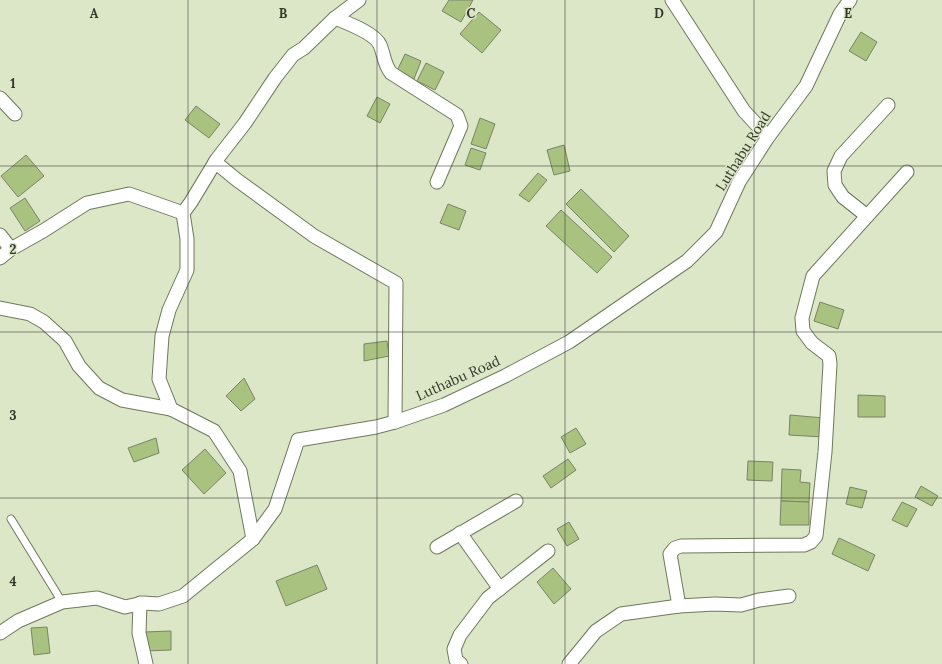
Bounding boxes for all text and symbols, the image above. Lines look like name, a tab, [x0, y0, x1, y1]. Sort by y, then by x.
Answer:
text: A	[90, 5, 99, 22]
text: B	[279, 5, 288, 22]
text: C	[467, 5, 476, 22]
text: D	[654, 5, 664, 22]
text: E	[844, 5, 852, 22]
text: 1	[10, 75, 16, 92]
street label: Luthabu Road	[711, 108, 775, 194]
text: 2	[10, 241, 17, 258]
street label: Luthabu Road	[413, 351, 503, 405]
text: 3	[9, 407, 17, 424]
text: 4	[9, 573, 17, 590]

